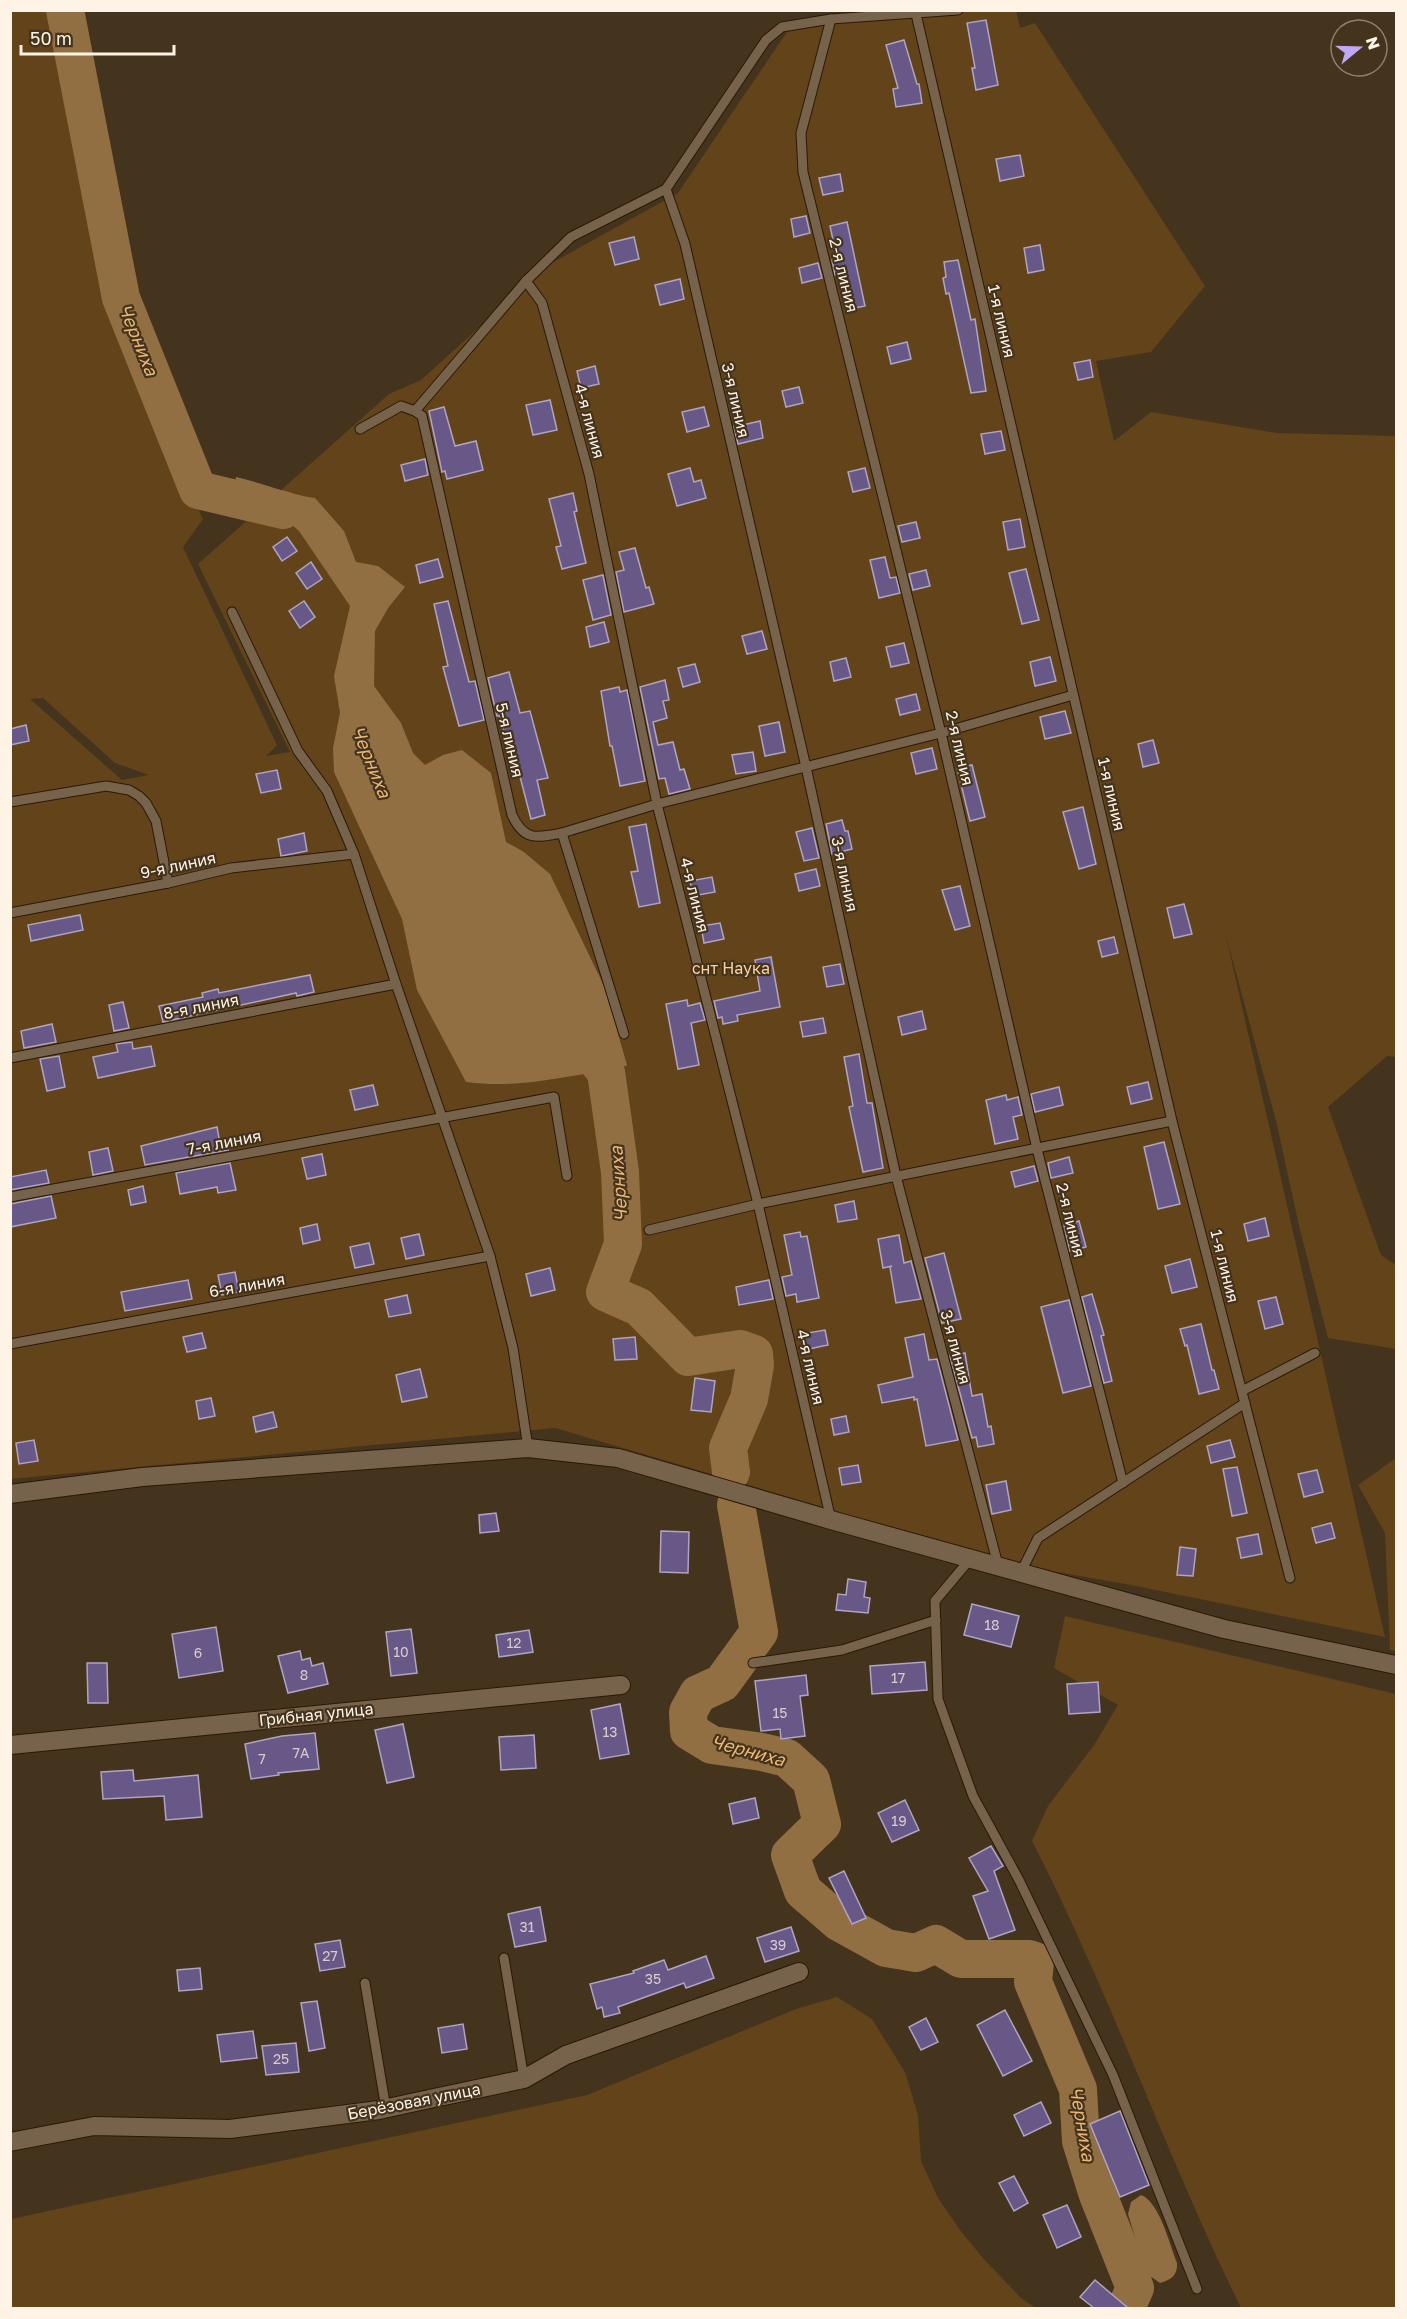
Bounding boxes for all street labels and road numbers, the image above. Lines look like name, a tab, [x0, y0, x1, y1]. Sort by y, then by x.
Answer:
street label: 2-я линия	[825, 236, 863, 314]
street label: 1-я линия	[984, 282, 1020, 360]
street label: 3-я линия	[718, 361, 754, 439]
street label: 4-я линия	[570, 381, 610, 461]
street label: 5-я линия	[492, 701, 528, 779]
street label: 2-я линия	[942, 709, 978, 787]
street label: 1-я линия	[1094, 755, 1130, 833]
street label: 3-я линия	[827, 835, 863, 913]
street label: 9-я линия	[138, 847, 218, 883]
street label: 4-я линия	[676, 855, 714, 935]
street label: 8-я линия	[161, 989, 241, 1023]
street label: 7-я линия	[185, 1125, 263, 1159]
street label: 2-я линия	[1052, 1181, 1090, 1259]
street label: 1-я линия	[1206, 1227, 1244, 1305]
street label: 6-я линия	[208, 1268, 286, 1302]
street label: 3-я линия	[936, 1308, 976, 1386]
street label: 4-я линия	[793, 1327, 829, 1407]
street label: Грибная улица	[258, 1698, 374, 1730]
street label: Берёзовая улица	[346, 2078, 482, 2124]

